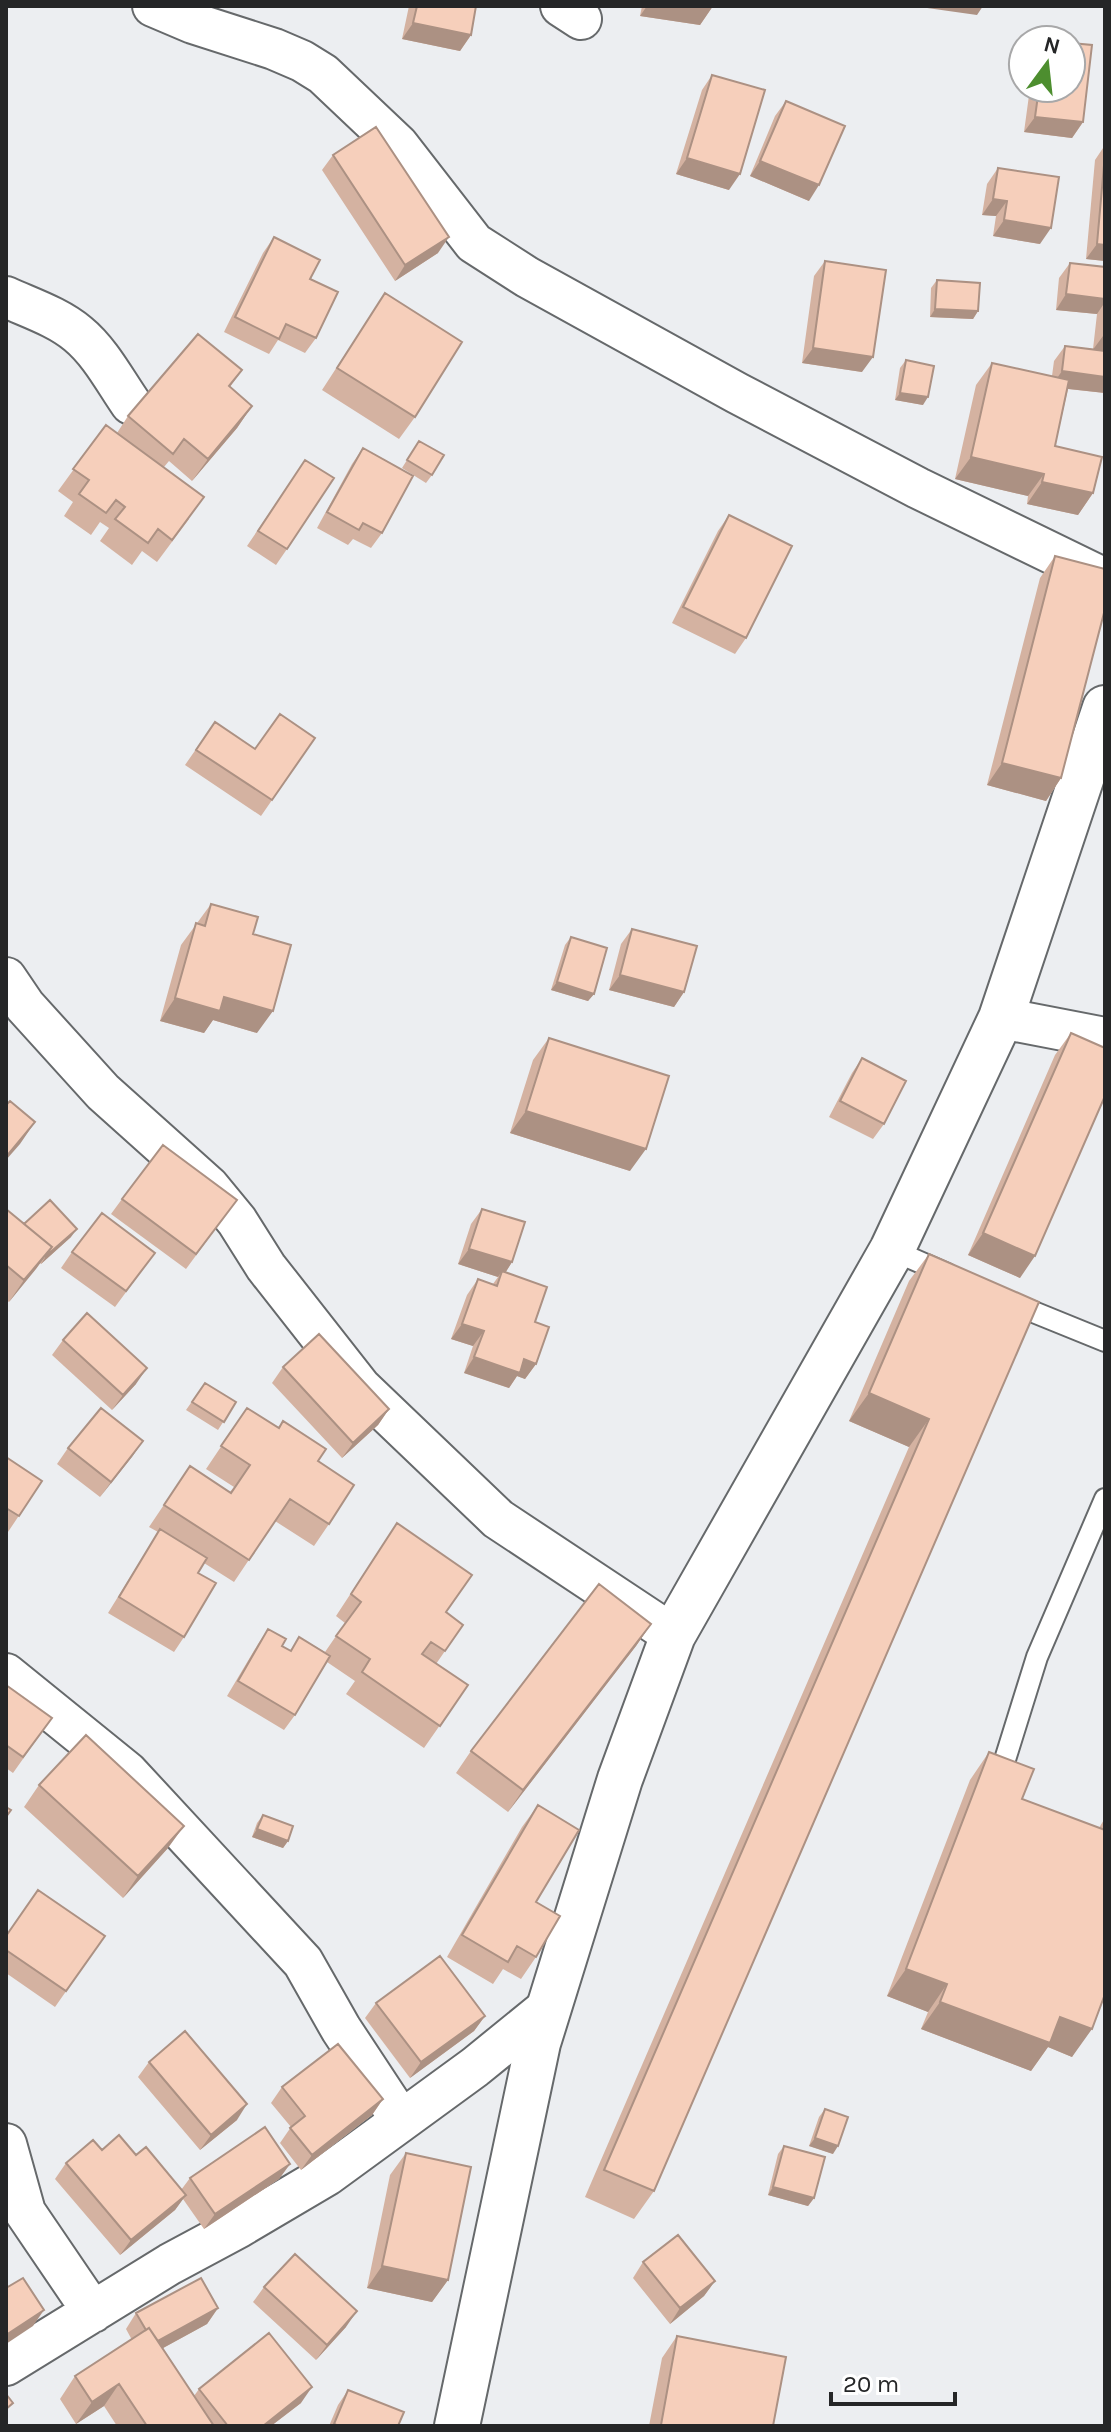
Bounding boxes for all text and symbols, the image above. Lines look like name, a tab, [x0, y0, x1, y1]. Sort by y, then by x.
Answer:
north arrow	[1007, 24, 1087, 104]
text: N	[1041, 31, 1063, 60]
scale bar	[831, 2356, 955, 2406]
text: 20 m	[843, 2370, 899, 2398]

